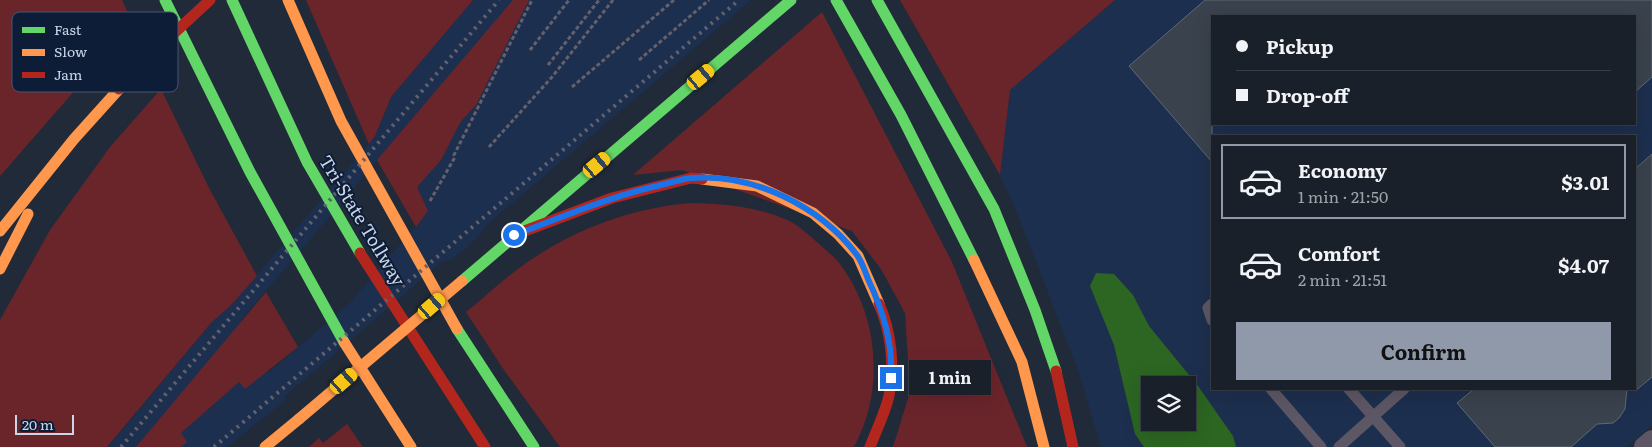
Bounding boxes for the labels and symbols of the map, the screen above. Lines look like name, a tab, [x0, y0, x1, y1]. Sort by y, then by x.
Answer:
legend	[12, 12, 178, 92]
text: Fast	[54, 19, 82, 39]
text: Slow	[54, 41, 87, 61]
car	[684, 62, 717, 92]
text: Jam	[54, 64, 83, 84]
street label: Tri-State Tollway	[313, 149, 413, 291]
car	[580, 150, 613, 180]
route start	[503, 224, 525, 246]
car	[415, 290, 448, 322]
callout: 1 min	[908, 360, 991, 396]
car	[327, 365, 360, 397]
route end	[880, 367, 902, 389]
scale bar	[15, 412, 74, 435]

